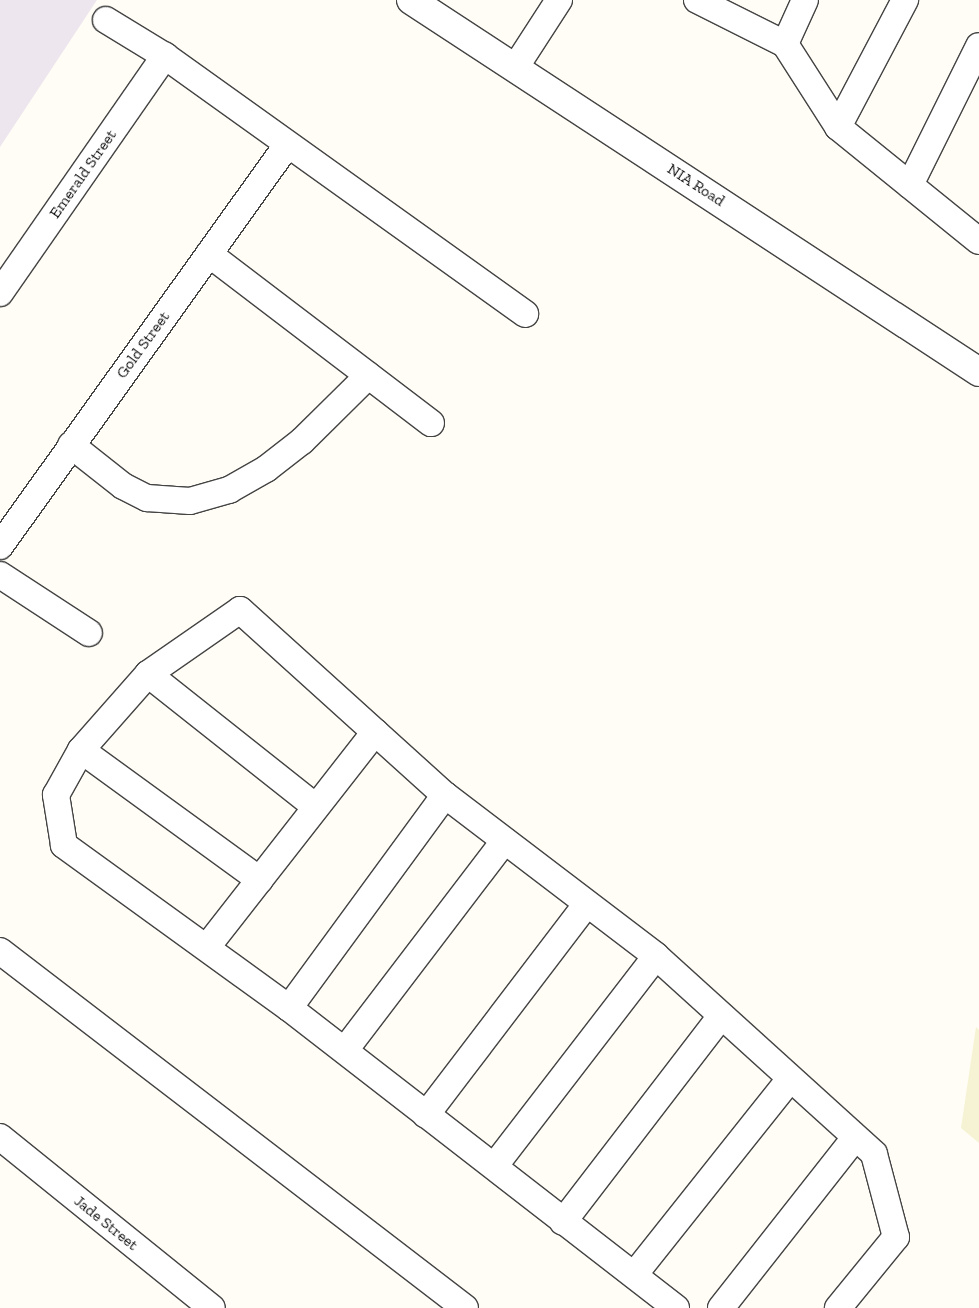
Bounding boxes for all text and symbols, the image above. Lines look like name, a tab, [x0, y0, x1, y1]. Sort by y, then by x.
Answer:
street label: Emerald Street	[45, 126, 121, 222]
street label: NIA Road	[663, 159, 729, 211]
street label: Gold Street	[112, 308, 174, 382]
street label: Jade Street	[70, 1191, 142, 1255]

